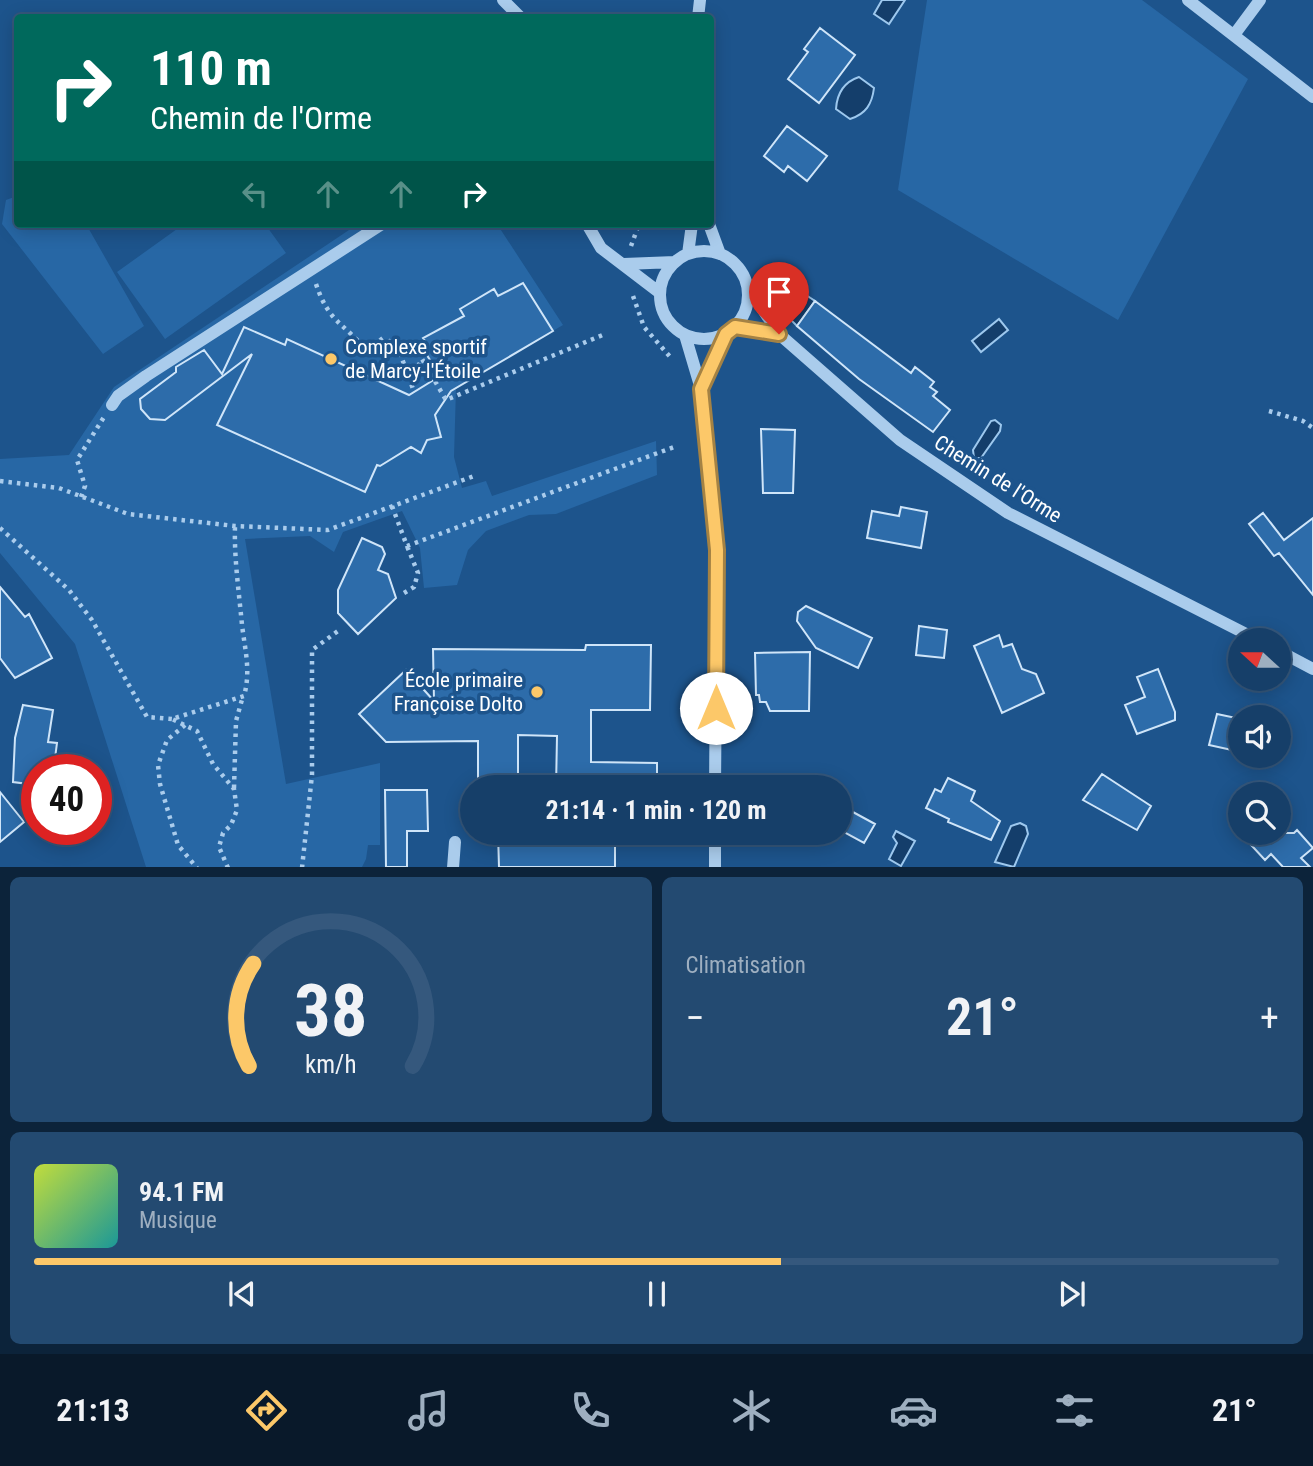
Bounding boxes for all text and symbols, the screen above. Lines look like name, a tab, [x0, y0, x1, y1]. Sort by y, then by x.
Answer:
text: 110 m	[150, 40, 272, 97]
icon: right	[35, 42, 126, 133]
text: Chemin de l'Orme	[150, 99, 372, 137]
icon: left	[236, 175, 274, 213]
icon: ahead	[309, 175, 347, 213]
icon: ahead	[382, 175, 420, 213]
icon: right	[455, 175, 493, 213]
pin	[749, 262, 809, 334]
icon: arrive	[760, 273, 798, 311]
place label: Complexe sportif de Marcy-l'Étoile	[345, 335, 487, 383]
marker: Complexe sportif de Marcy-l'Étoile	[323, 351, 339, 367]
street label: Chemin de l'Orme	[930, 430, 1066, 528]
north arrow	[1228, 628, 1292, 691]
map controls	[1228, 628, 1291, 845]
place label: École primaire Françoise Dolto	[394, 668, 523, 716]
position arrow	[679, 671, 753, 745]
marker: École primaire Françoise Dolto	[529, 684, 545, 700]
button: sound	[1228, 705, 1291, 768]
speed limit sign: 40	[21, 754, 112, 845]
button: search	[1228, 782, 1291, 845]
text: 21:14 · 1 min · 120 m	[546, 795, 766, 825]
text: Climatisation	[686, 952, 806, 979]
text: 38	[294, 968, 368, 1054]
text: 21°	[946, 987, 1019, 1048]
text: −	[686, 996, 705, 1040]
text: +	[1260, 996, 1279, 1040]
text: km/h	[305, 1049, 356, 1078]
text: 94.1 FM	[139, 1177, 224, 1207]
text: Musique	[139, 1207, 217, 1234]
icon: previous	[223, 1275, 261, 1313]
icon: pause	[638, 1275, 676, 1313]
icon: next	[1053, 1275, 1091, 1313]
icon: directions	[242, 1386, 291, 1435]
icon: music	[404, 1386, 453, 1435]
icon: phone	[566, 1386, 615, 1435]
icon: climate	[727, 1386, 776, 1435]
icon: car	[889, 1386, 938, 1435]
icon: filters	[1050, 1386, 1099, 1435]
text: 21:13	[56, 1391, 130, 1429]
text: 21°	[1212, 1391, 1257, 1429]

